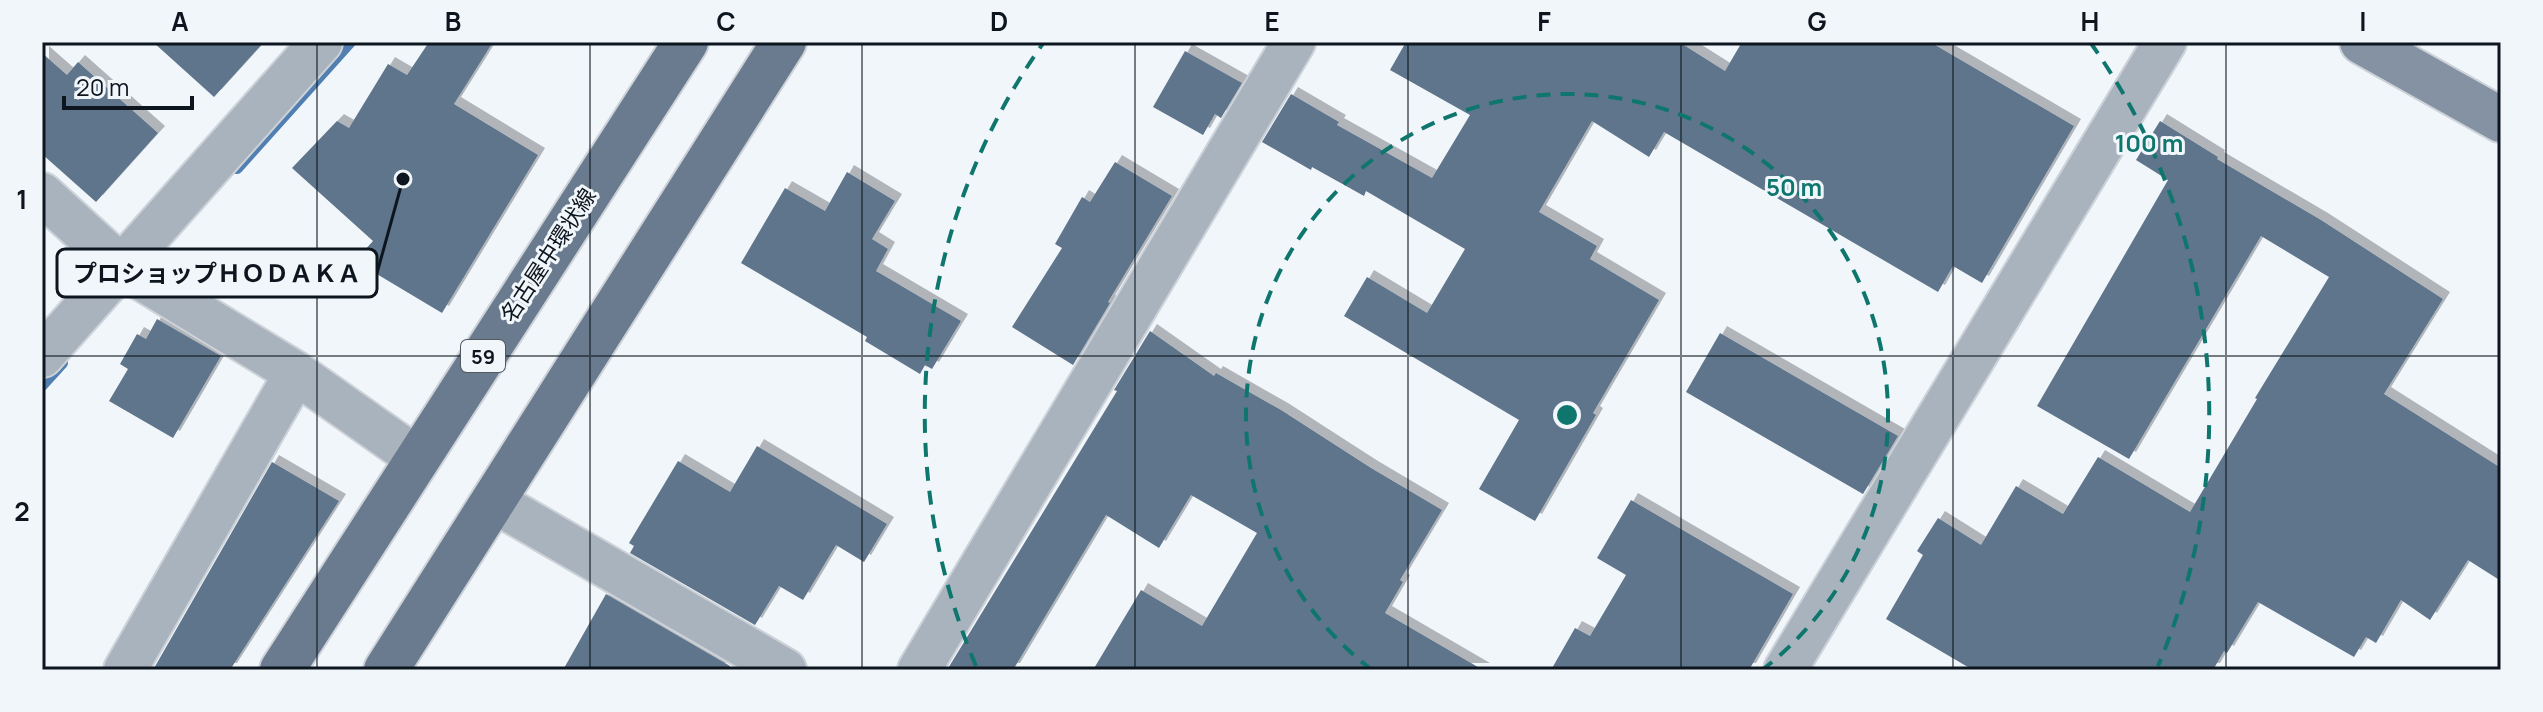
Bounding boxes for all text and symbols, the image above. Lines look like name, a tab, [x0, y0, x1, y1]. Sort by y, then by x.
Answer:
text: A	[171, 3, 189, 39]
text: B	[445, 3, 461, 39]
text: C	[716, 3, 736, 39]
text: D	[990, 3, 1008, 39]
text: E	[1264, 3, 1280, 39]
text: F	[1537, 3, 1551, 39]
text: G	[1807, 3, 1827, 39]
text: H	[2081, 3, 2099, 39]
text: I	[2359, 3, 2367, 39]
scale bar	[64, 60, 192, 110]
text: 20 m	[76, 70, 129, 103]
text: 100 m	[2115, 126, 2183, 159]
text: 50 m	[1766, 170, 1822, 203]
text: 1	[16, 181, 28, 217]
street label: 名古屋中環状線	[493, 182, 603, 328]
callout: プロショップＨＯＤＡＫＡ	[57, 249, 377, 297]
text: プロショップＨＯＤＡＫＡ	[73, 256, 361, 289]
road number: 59	[461, 340, 505, 372]
centre of rings	[1553, 401, 1581, 429]
text: 2	[14, 493, 30, 529]

